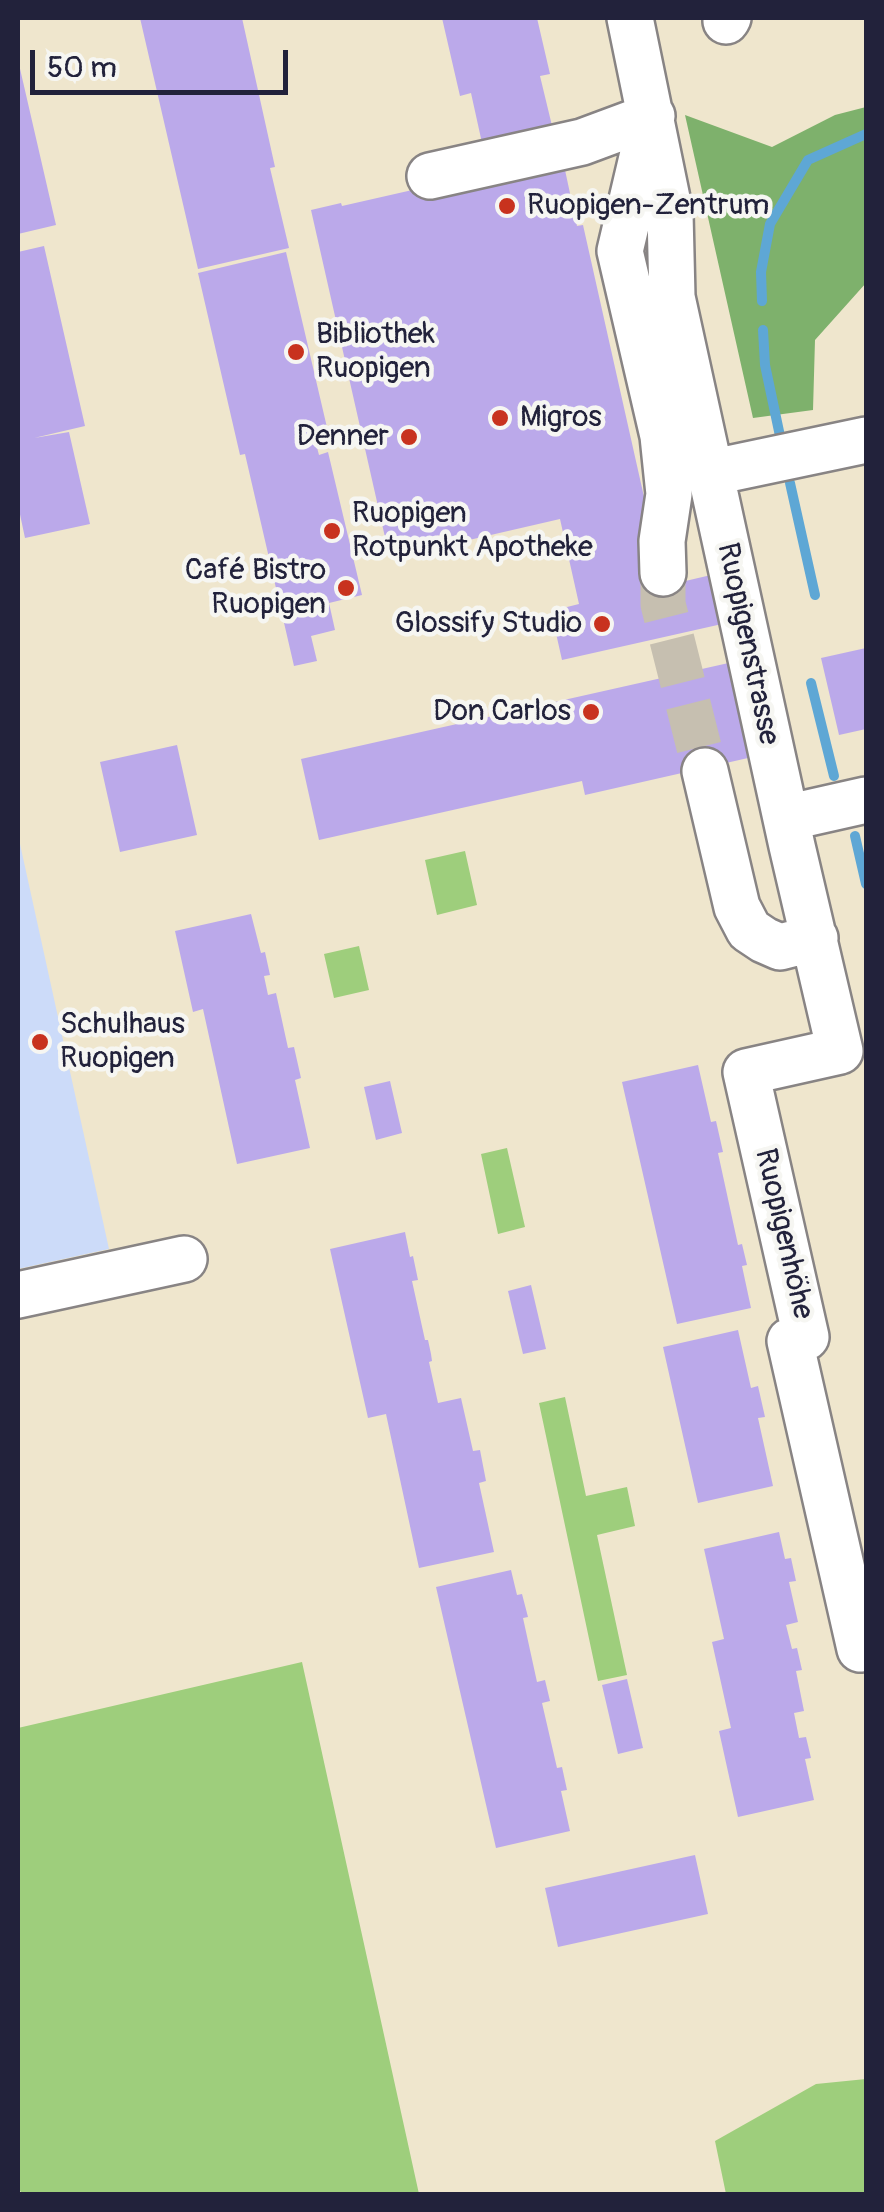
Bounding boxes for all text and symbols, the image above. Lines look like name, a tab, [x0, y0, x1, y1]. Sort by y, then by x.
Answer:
scale bar	[35, 30, 292, 92]
text: 50 m	[47, 49, 117, 86]
place label: Ruopigen-Zentrum	[527, 188, 769, 224]
marker: Ruopigen-Zentrum	[496, 195, 518, 217]
place label: Bibliothek Ruopigen	[316, 317, 435, 388]
marker: Bibliothek Ruopigen	[285, 341, 307, 363]
place label: Migros	[520, 400, 602, 436]
marker: Migros	[489, 407, 511, 429]
place label: Denner	[297, 419, 389, 455]
marker: Denner	[398, 426, 420, 448]
place label: Ruopigen Rotpunkt Apotheke	[352, 496, 593, 566]
marker: Ruopigen Rotpunkt Apotheke	[321, 520, 343, 542]
street label: Ruopigenstrasse	[708, 540, 786, 748]
place label: Café Bistro Ruopigen	[185, 553, 326, 624]
marker: Café Bistro Ruopigen	[335, 577, 357, 599]
place label: Glossify Studio	[395, 606, 582, 642]
marker: Glossify Studio	[591, 613, 613, 635]
place label: Don Carlos	[433, 694, 571, 730]
marker: Don Carlos	[580, 701, 602, 723]
place label: Schulhaus Ruopigen	[60, 1007, 185, 1078]
marker: Schulhaus Ruopigen	[29, 1031, 51, 1053]
street label: Ruopigenhöhe	[746, 1145, 820, 1323]

